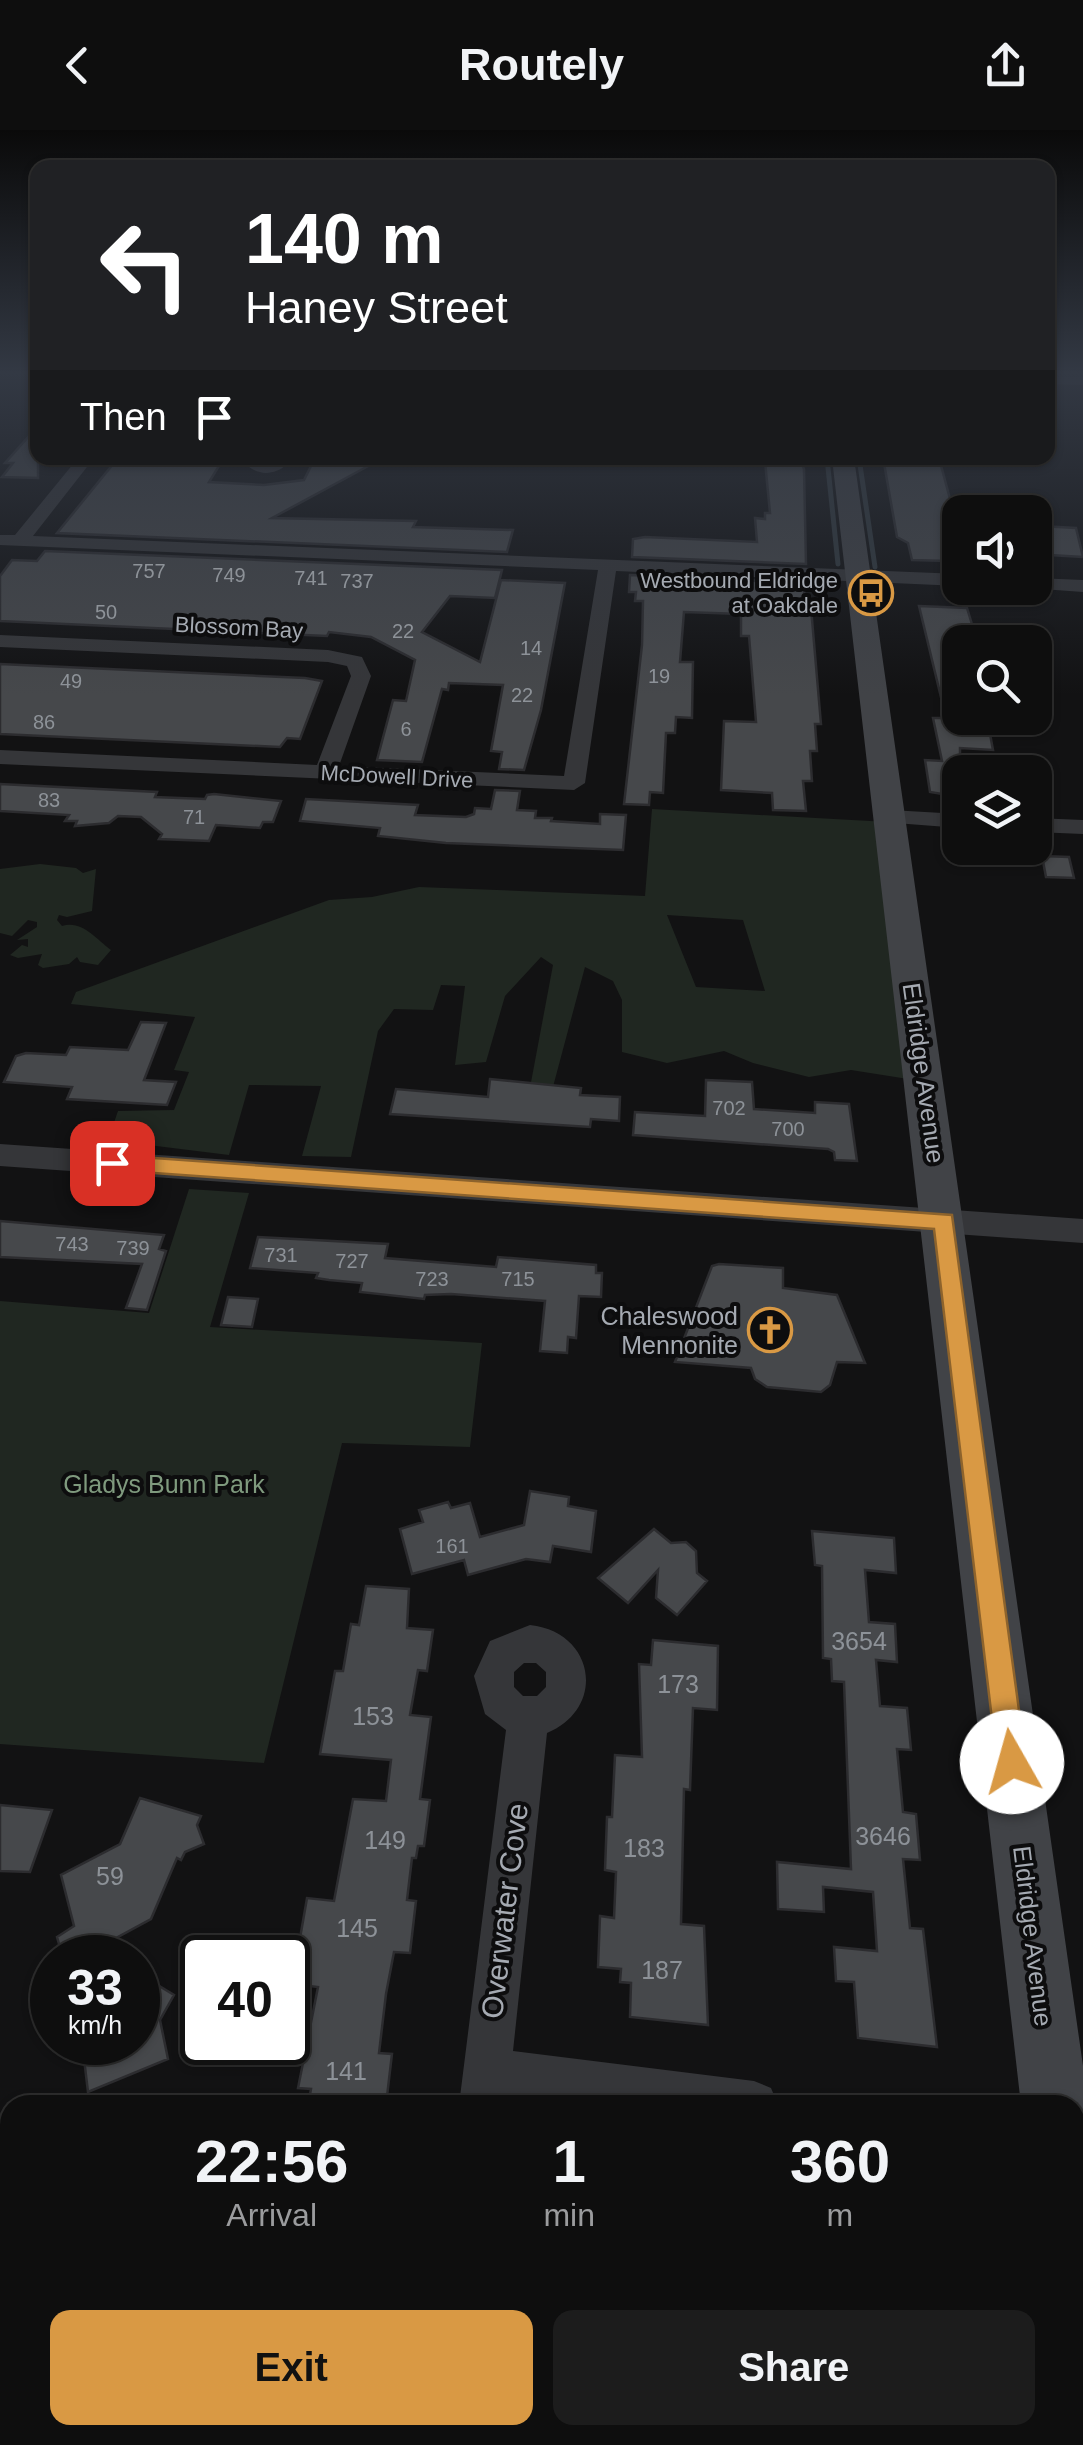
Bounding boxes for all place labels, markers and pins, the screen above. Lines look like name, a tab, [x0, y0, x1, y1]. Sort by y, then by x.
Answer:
place label: Westbound Eldridge at Oakdale	[640, 568, 838, 618]
bus stop icon: Westbound Eldridge at Oakdale	[848, 570, 894, 616]
pin	[70, 1121, 155, 1206]
place label: Chaleswood Mennonite	[600, 1302, 738, 1359]
church icon: Chaleswood Mennonite	[747, 1307, 793, 1353]

